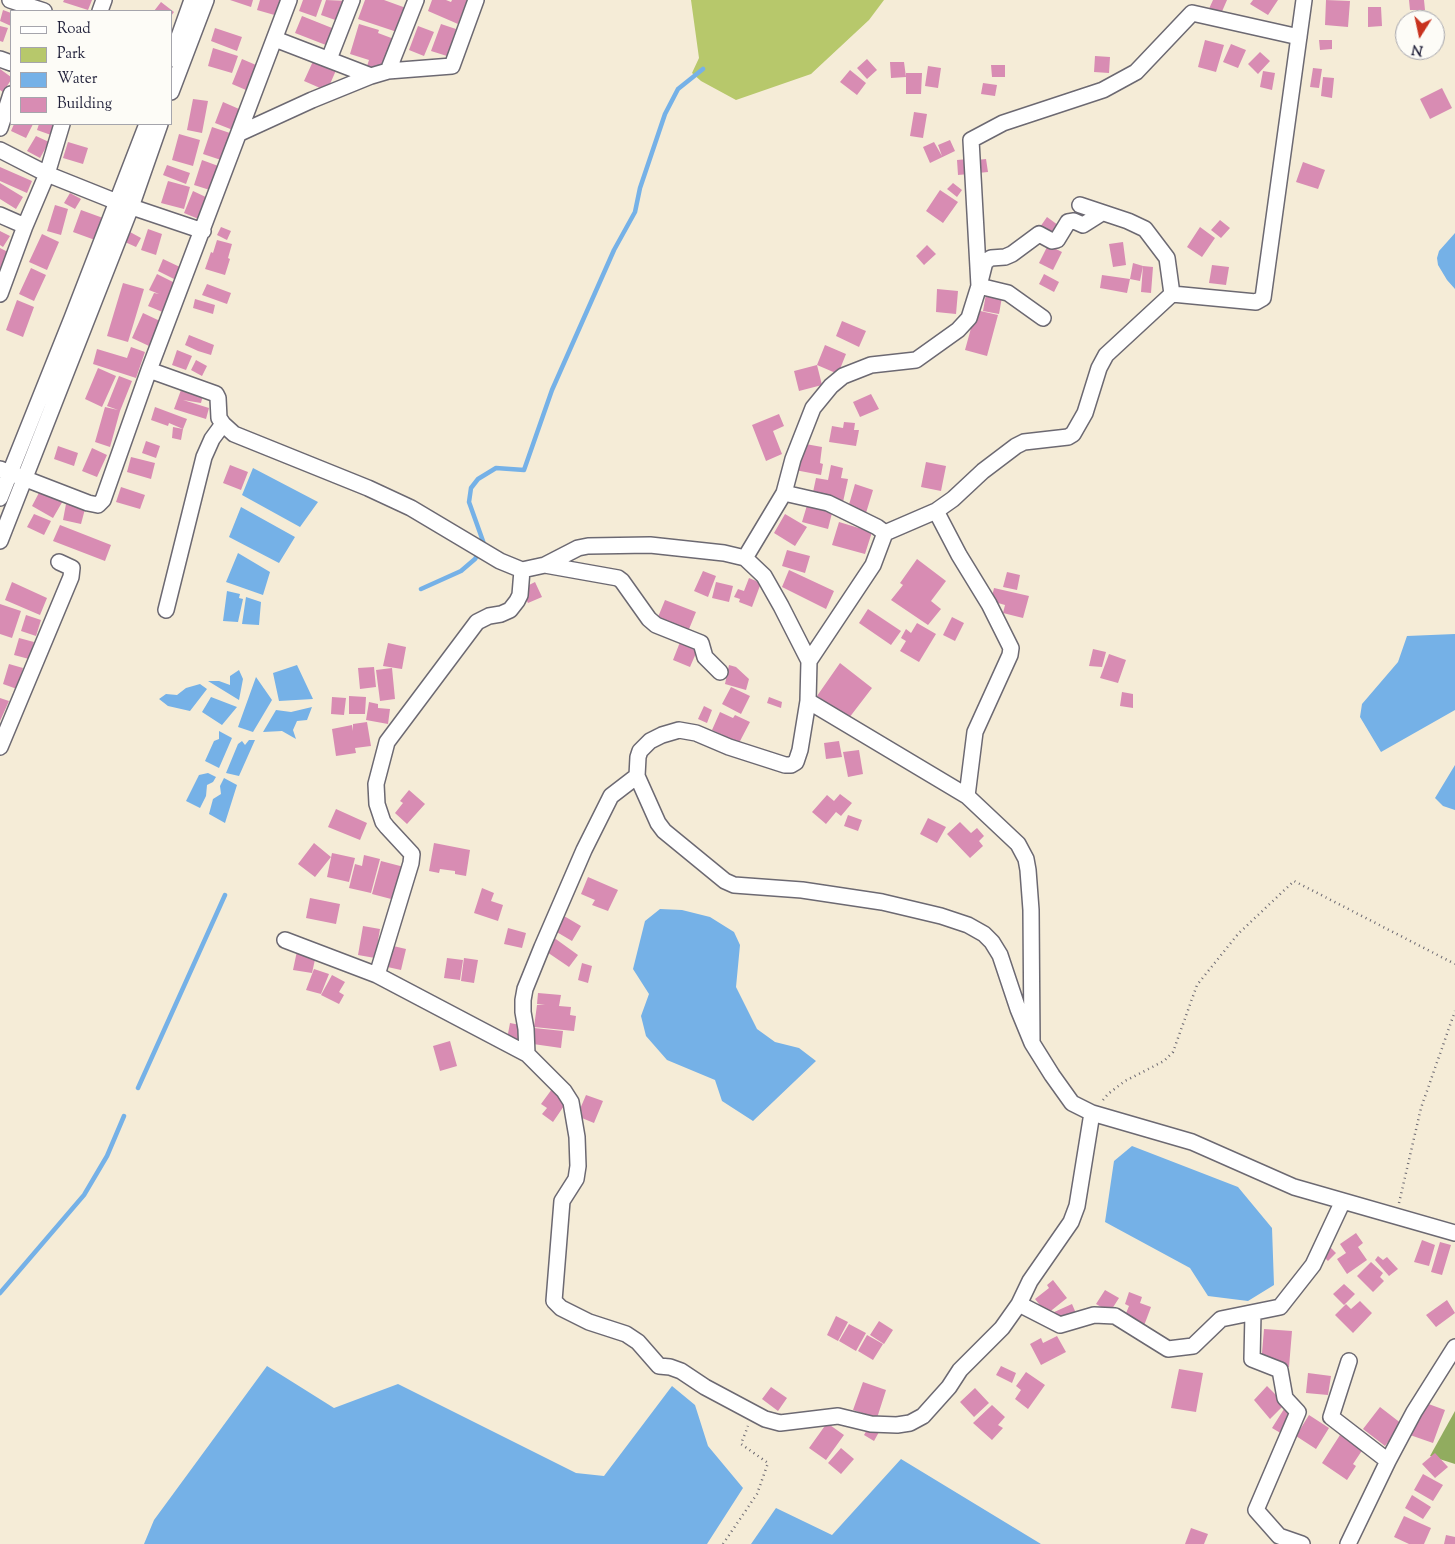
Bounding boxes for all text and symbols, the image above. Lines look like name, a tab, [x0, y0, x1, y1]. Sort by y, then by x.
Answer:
legend	[10, 10, 172, 125]
north arrow	[1395, 10, 1445, 60]
text: Road	[57, 19, 91, 40]
text: N	[1410, 38, 1425, 60]
text: Park	[57, 44, 86, 65]
text: Water	[57, 69, 97, 90]
text: Building	[57, 94, 112, 115]

